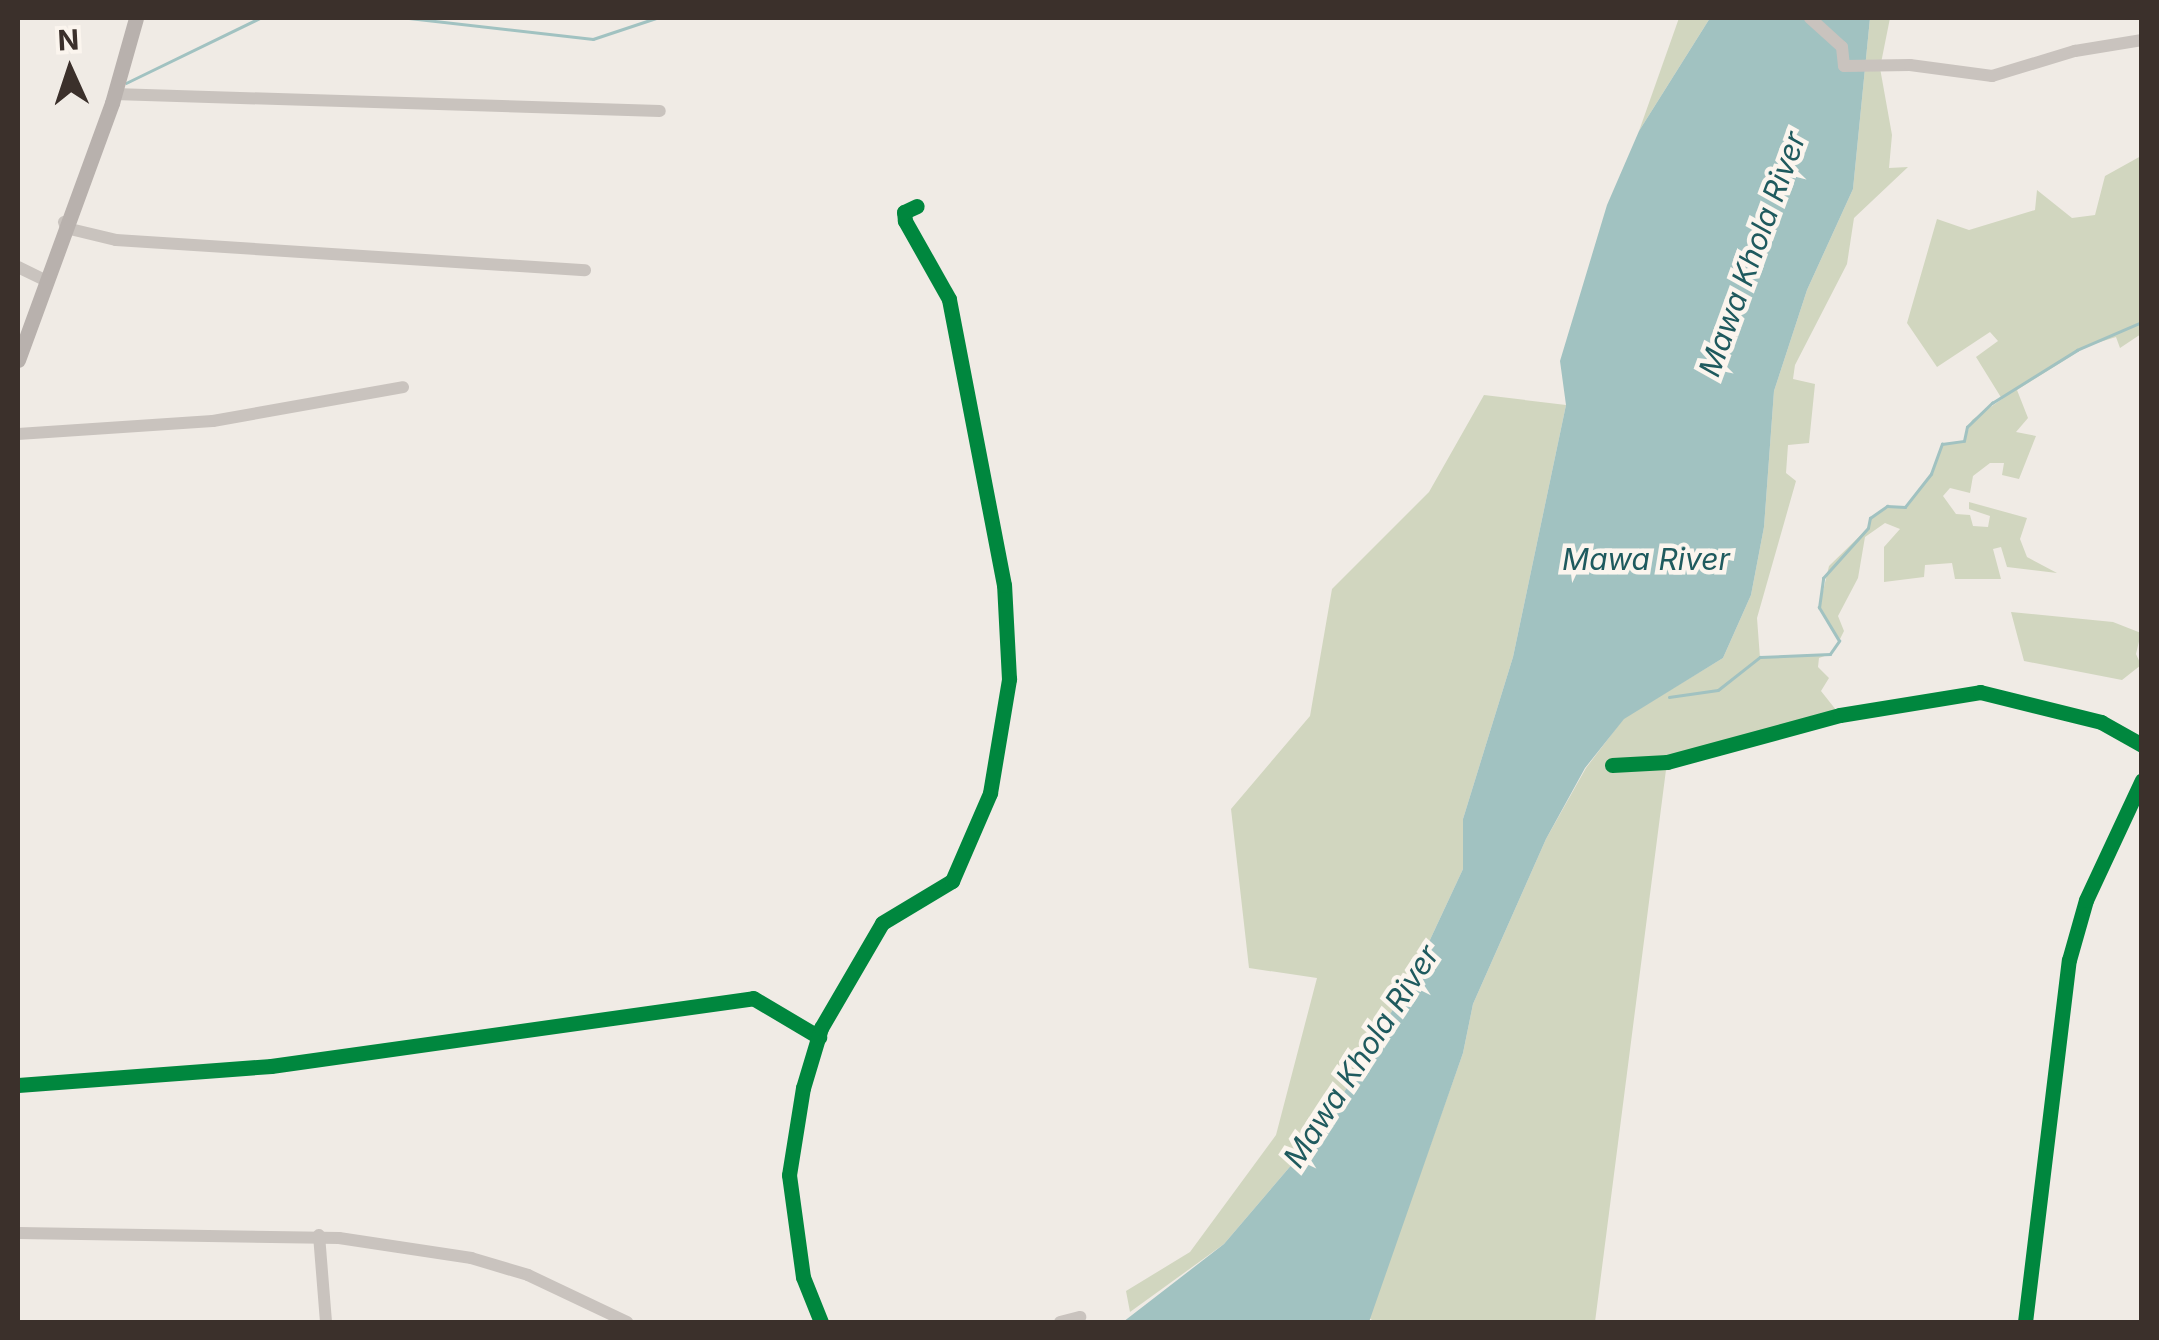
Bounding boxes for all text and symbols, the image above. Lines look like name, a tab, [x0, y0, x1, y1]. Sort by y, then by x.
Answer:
north arrow	[20, 20, 120, 120]
text: N	[57, 23, 80, 58]
water label: Mawa Khola River	[1691, 127, 1813, 381]
water label: Mawa River	[1562, 541, 1730, 577]
water label: Mawa Khola River	[1276, 938, 1446, 1174]

